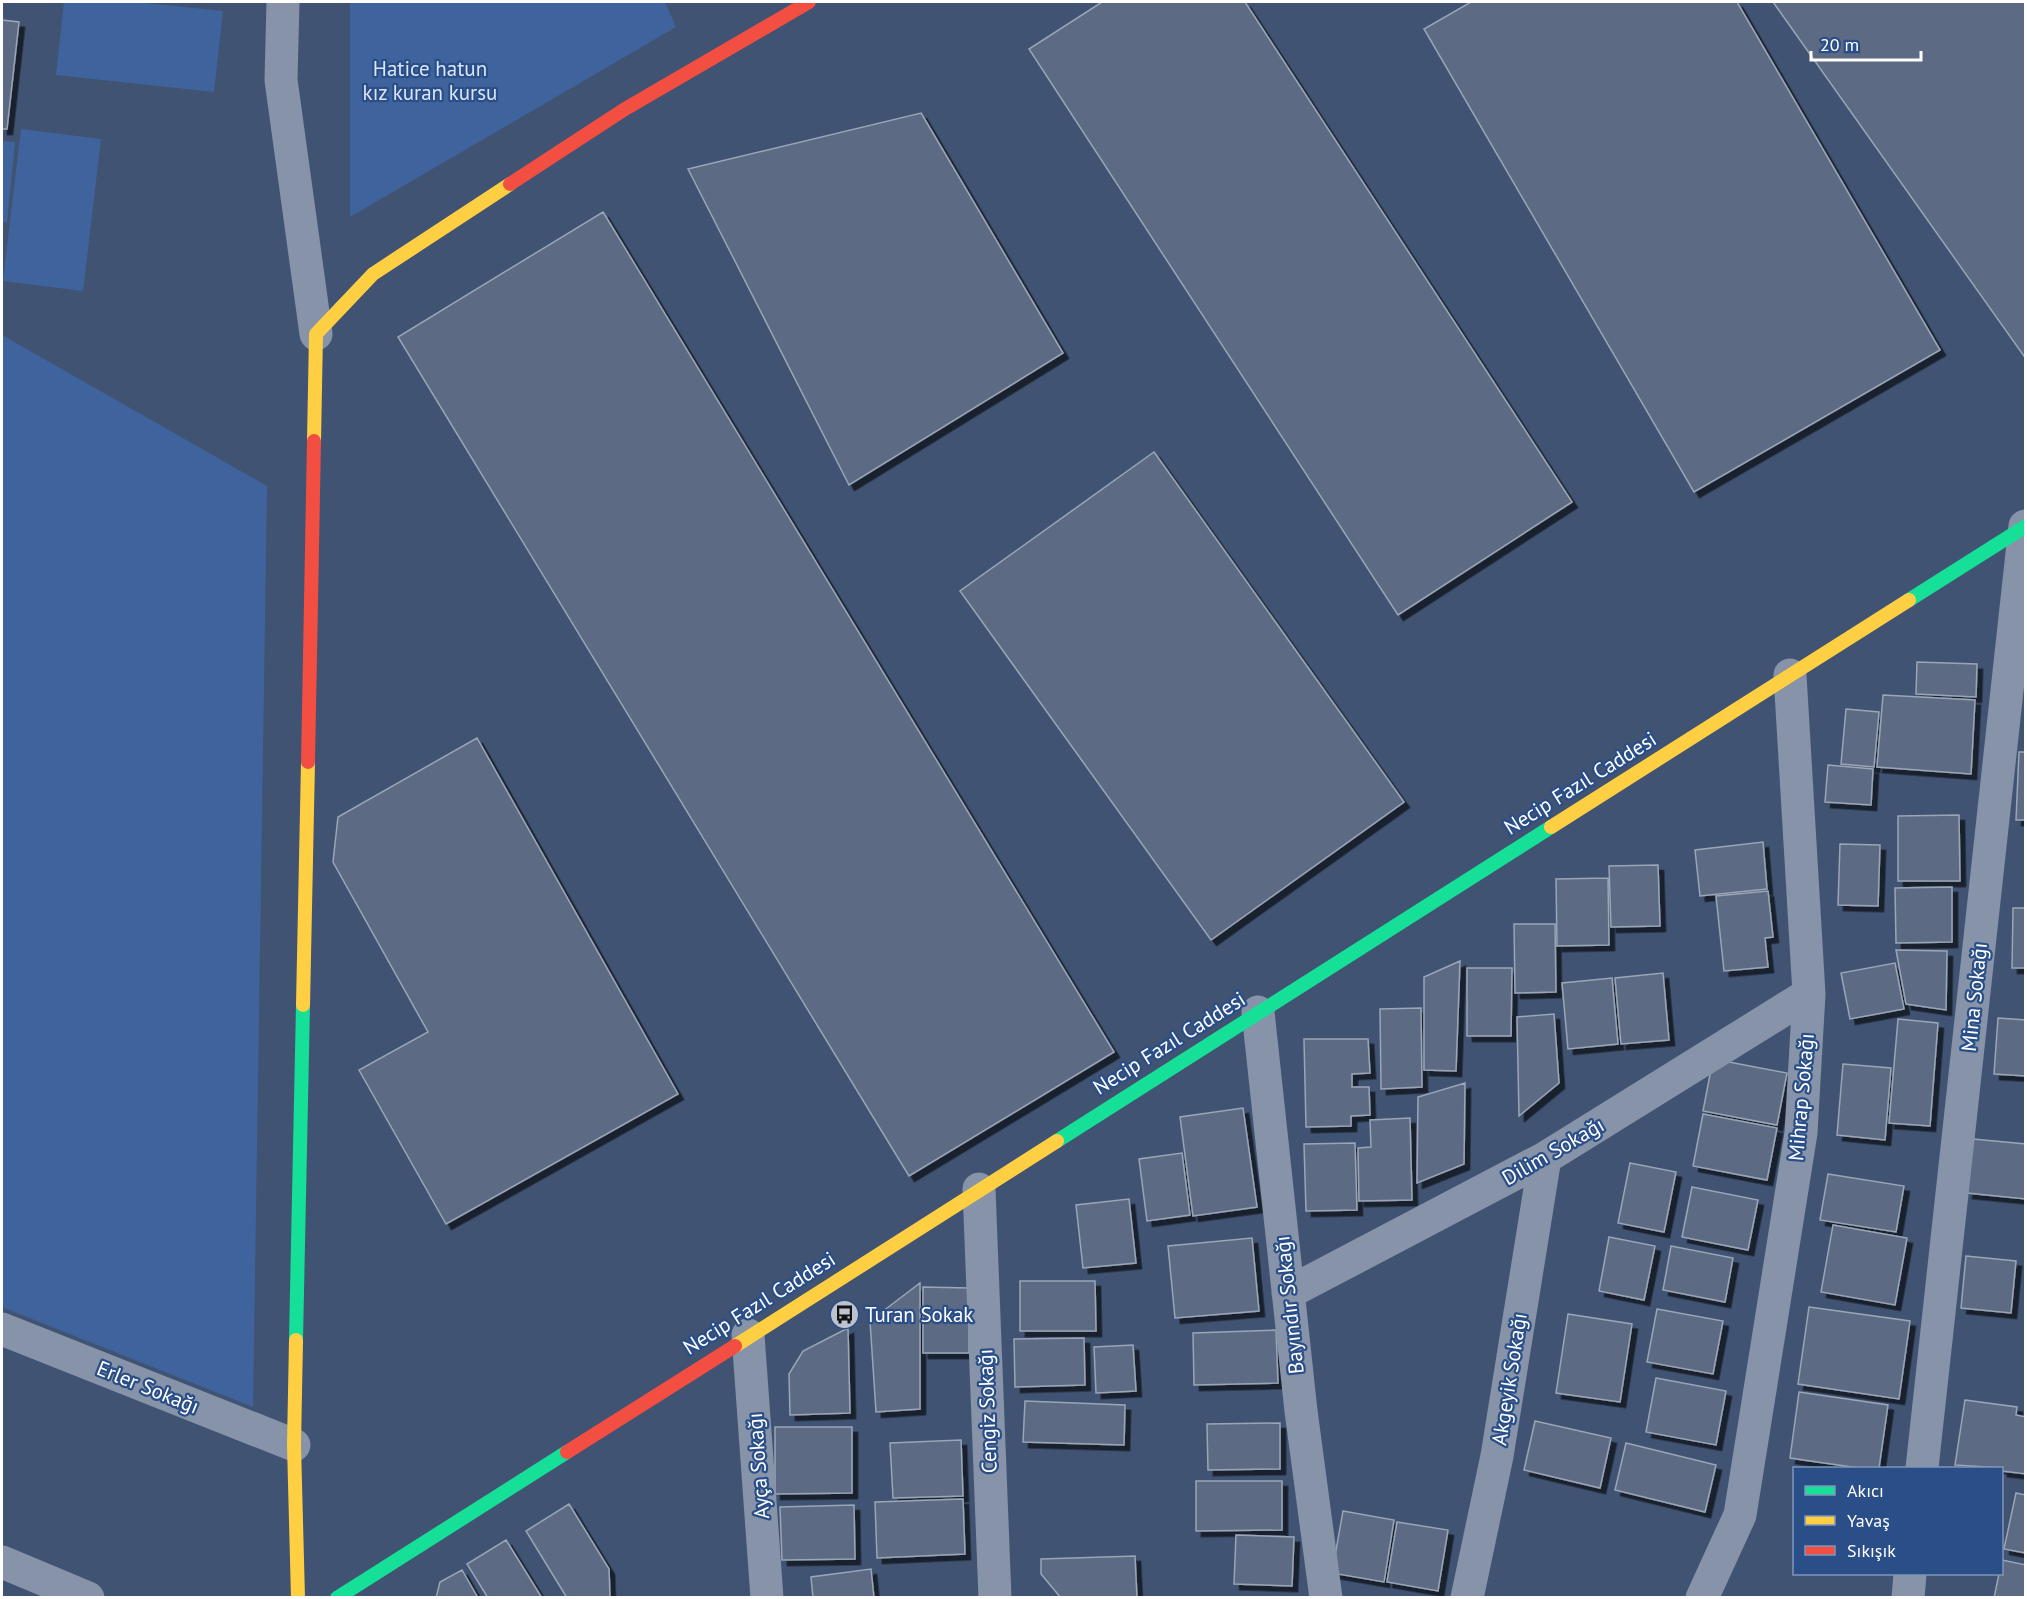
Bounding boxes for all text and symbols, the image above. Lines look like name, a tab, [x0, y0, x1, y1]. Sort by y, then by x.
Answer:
scale bar	[1811, 24, 1920, 62]
text: 20 m	[1820, 33, 1859, 56]
park label: Hatice hatun kız kuran kursu	[363, 55, 497, 106]
street label: Necip Fazıl Caddesi	[1499, 725, 1661, 841]
street label: Mina Sokağı	[1955, 941, 1993, 1053]
street label: Necip Fazıl Caddesi	[1088, 985, 1250, 1101]
street label: Mihrap Sokağı	[1782, 1032, 1820, 1162]
street label: Dilim Sokağı	[1497, 1111, 1609, 1191]
street label: Bayındır Sokağı	[1268, 1234, 1310, 1376]
street label: Necip Fazıl Caddesi	[678, 1245, 840, 1361]
bus stop icon: Turan Sokak	[828, 1298, 860, 1330]
place label: Turan Sokak	[865, 1301, 973, 1328]
street label: Akgeyik Sokağı	[1485, 1311, 1533, 1447]
street label: Cengiz Sokağı	[971, 1348, 1003, 1474]
street label: Erler Sokağı	[93, 1354, 203, 1420]
street label: Ayça Sokağı	[741, 1412, 775, 1520]
legend	[1793, 1467, 2003, 1575]
text: Akıcı	[1847, 1479, 1884, 1502]
text: Yavaş	[1847, 1509, 1890, 1532]
text: Sıkışık	[1847, 1539, 1896, 1562]

